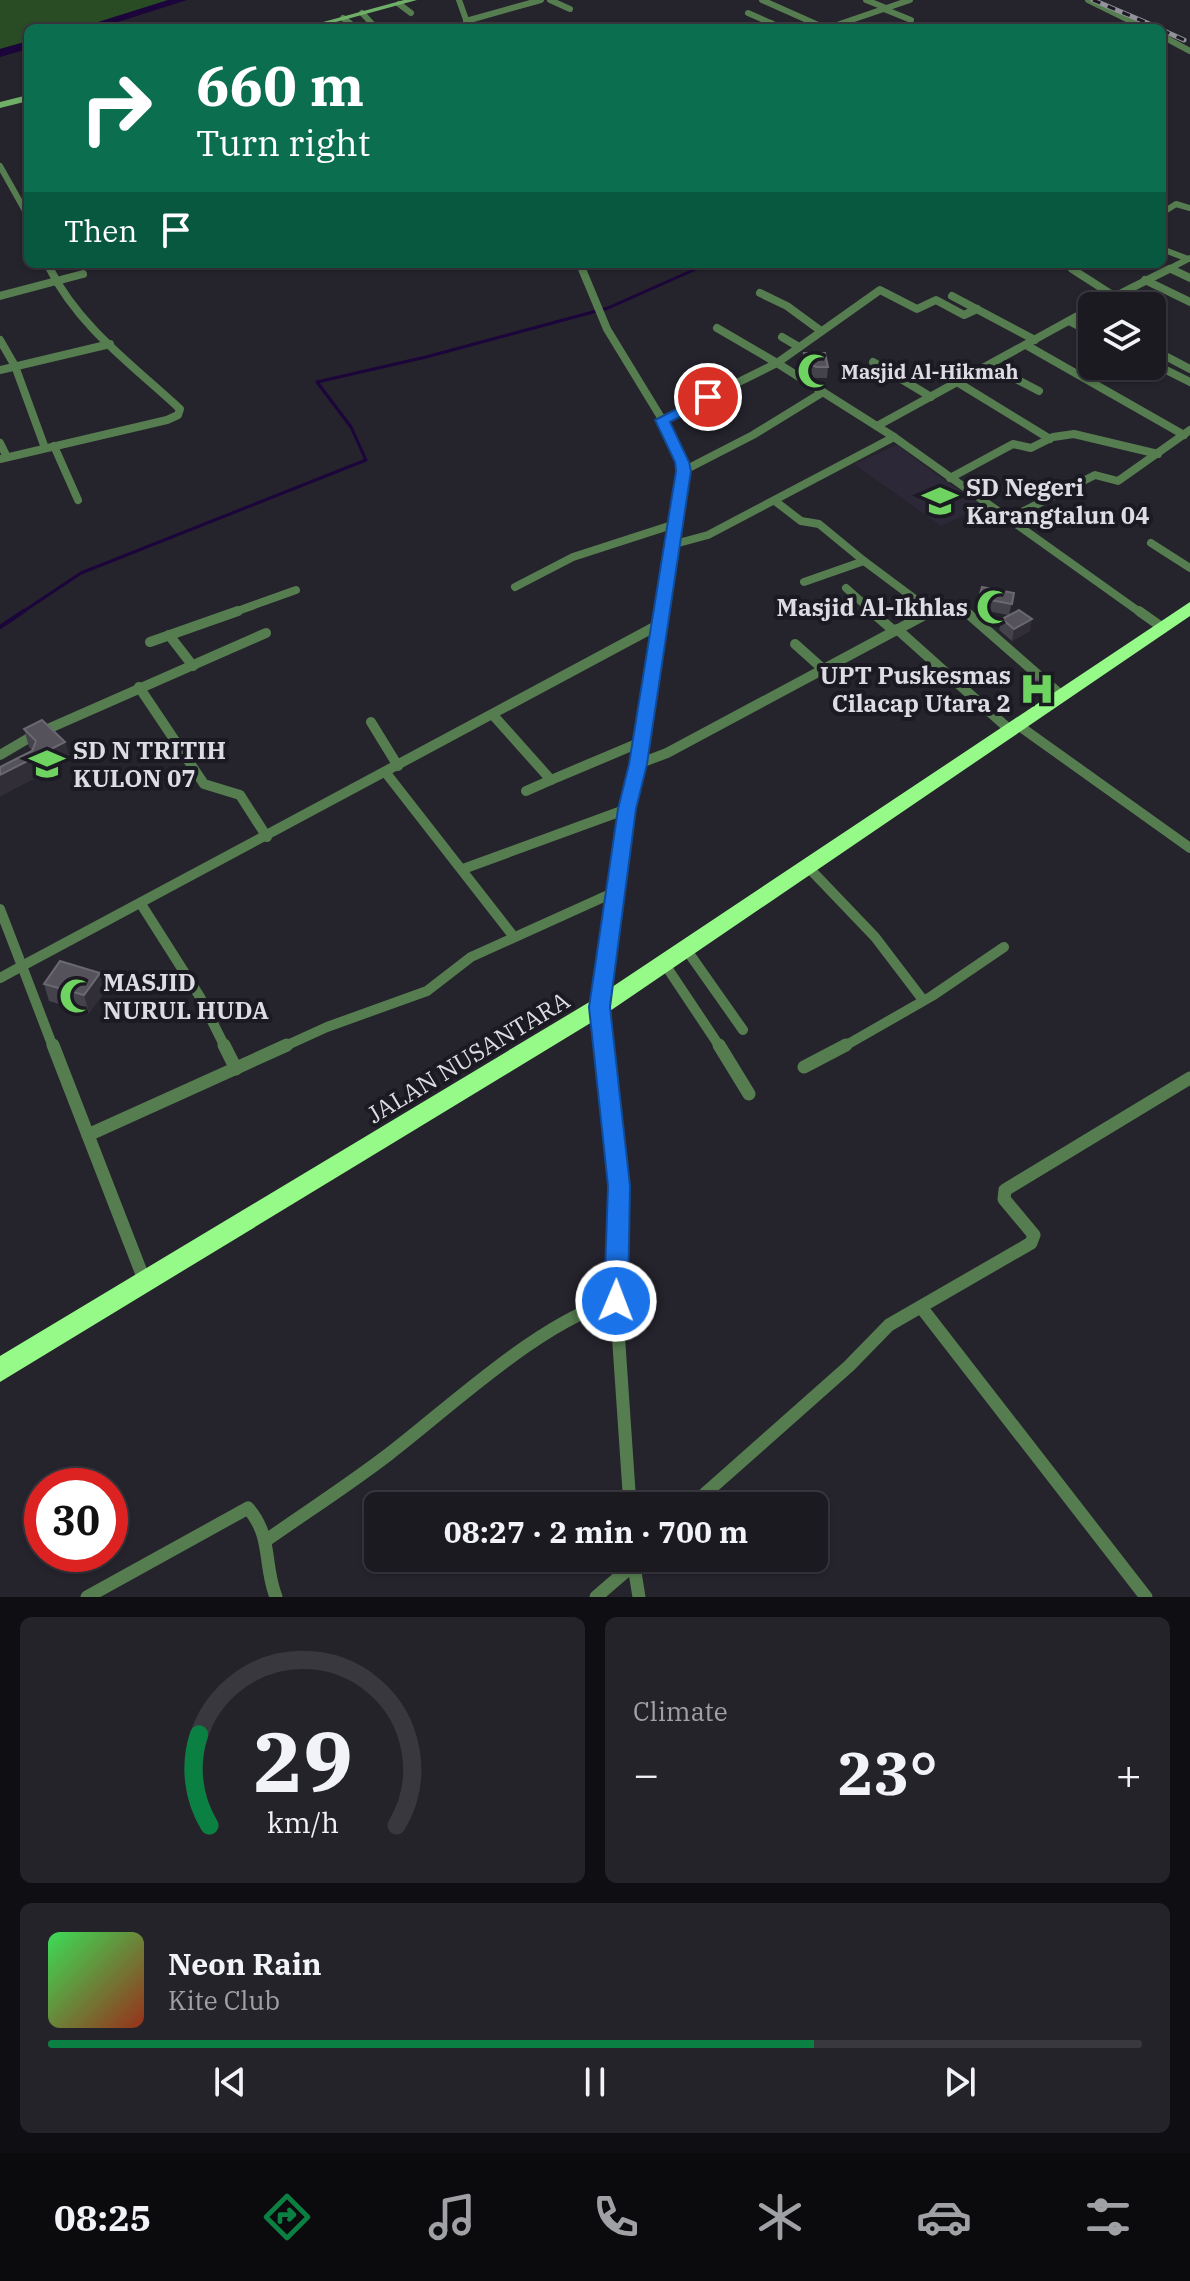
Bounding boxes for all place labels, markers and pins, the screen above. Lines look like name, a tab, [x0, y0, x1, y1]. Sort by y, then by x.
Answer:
mosque icon: Masjid Al-Hikmah	[796, 352, 834, 390]
place label: Masjid Al-Hikmah	[841, 358, 1019, 385]
pin	[674, 363, 742, 431]
place label: SD Negeri Karangtalun 04	[966, 471, 1150, 531]
school or university icon: SD Negeri Karangtalun 04	[921, 482, 959, 520]
mosque icon: Masjid Al-Ikhlas	[975, 588, 1013, 626]
place label: Masjid Al-Ikhlas	[776, 591, 968, 623]
place label: UPT Puskesmas Cilacap Utara 2	[820, 659, 1011, 719]
hospital icon: UPT Puskesmas Cilacap Utara 2	[1018, 670, 1056, 708]
place label: SD N TRITIH KULON 07	[73, 734, 226, 794]
school or university icon: SD N TRITIH KULON 07	[28, 745, 66, 783]
place label: MASJID NURUL HUDA	[103, 966, 269, 1026]
mosque icon: MASJID NURUL HUDA	[58, 977, 96, 1015]

